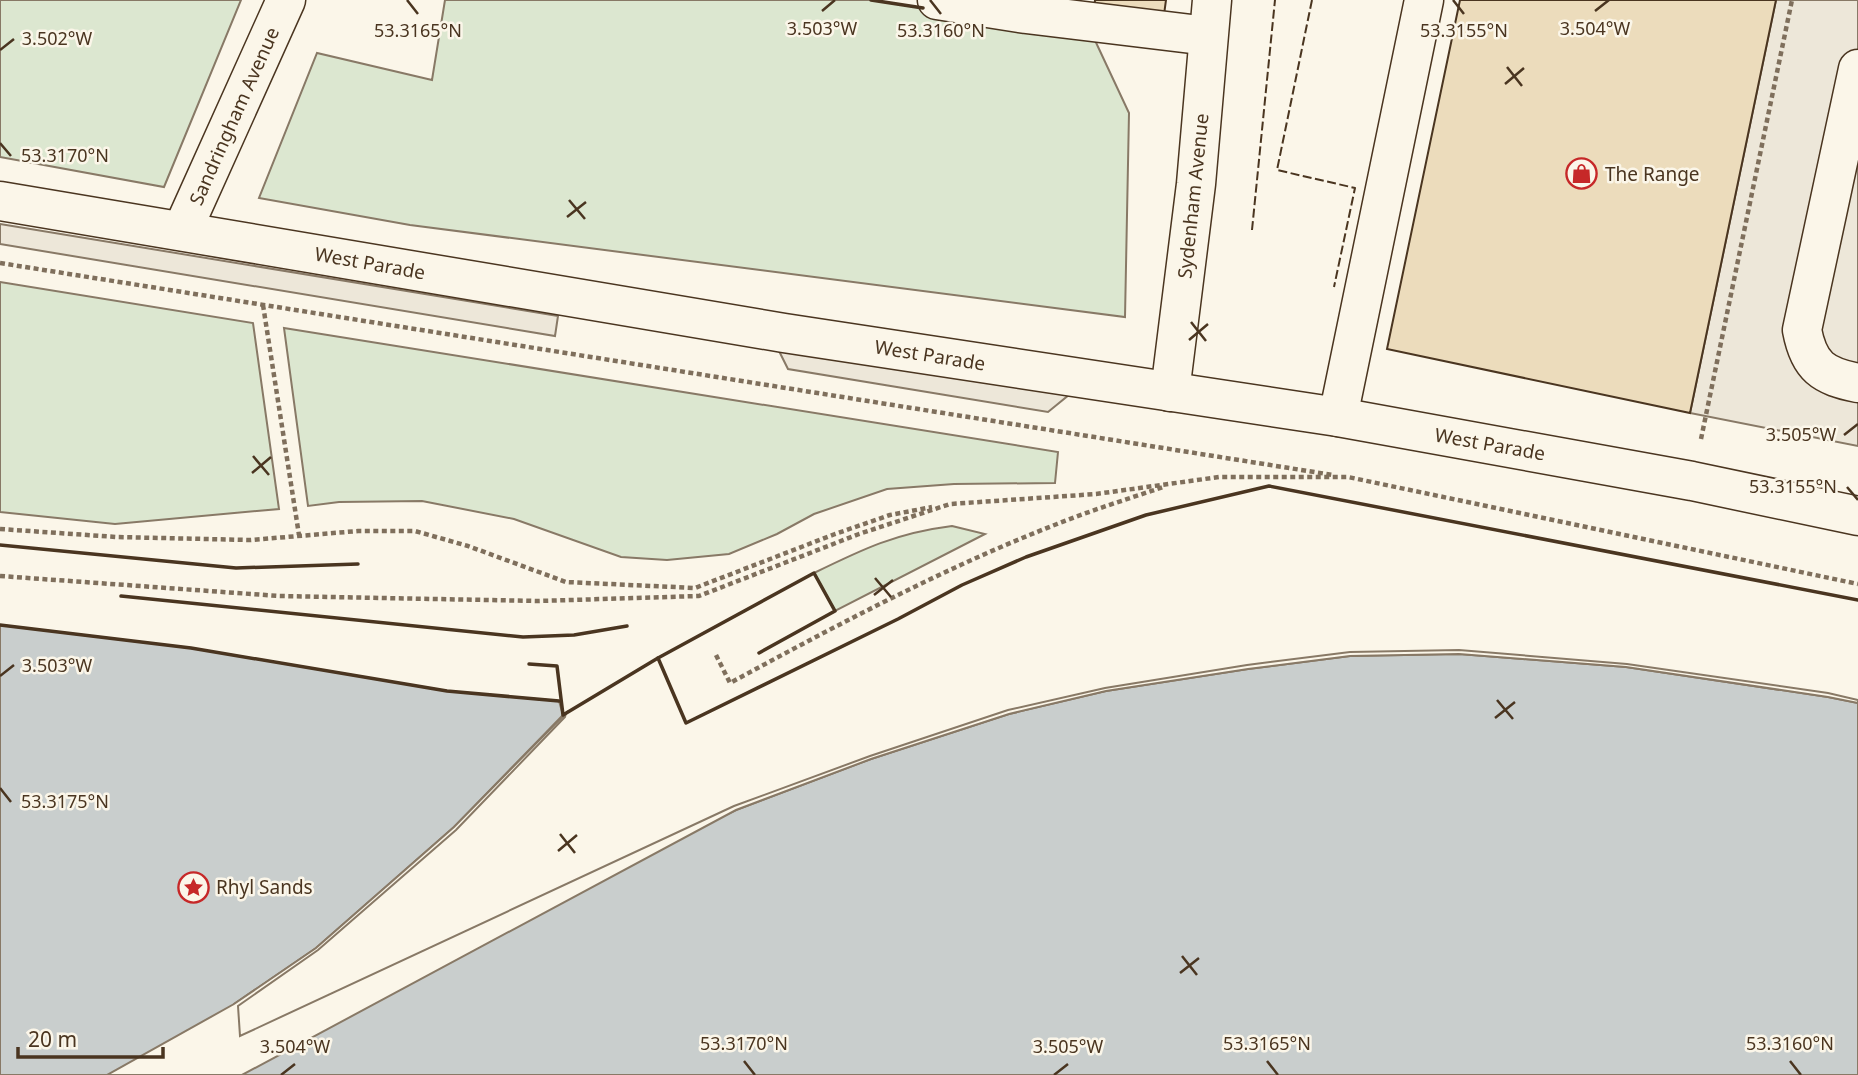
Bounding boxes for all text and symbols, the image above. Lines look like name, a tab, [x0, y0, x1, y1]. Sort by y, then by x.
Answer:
text: 3.503°W	[787, 16, 857, 40]
text: 3.504°W	[1560, 16, 1630, 40]
text: 53.3165°N	[374, 18, 462, 42]
text: 53.3160°N	[897, 18, 985, 42]
text: 53.3155°N	[1420, 18, 1508, 42]
street label: Sandringham Avenue	[183, 23, 285, 209]
text: 3.502°W	[22, 26, 92, 50]
street label: Sydenham Avenue	[1171, 112, 1215, 280]
text: 53.3170°N	[21, 143, 109, 167]
shop icon: The Range	[1565, 157, 1599, 191]
place label: The Range	[1605, 161, 1700, 187]
street label: West Parade	[313, 241, 427, 285]
street label: West Parade	[873, 333, 987, 377]
street label: West Parade	[1433, 422, 1547, 466]
text: 3.505°W	[1766, 422, 1836, 446]
text: 53.3155°N	[1749, 474, 1837, 498]
text: 3.503°W	[22, 653, 92, 677]
text: 53.3175°N	[21, 789, 109, 813]
place icon: Rhyl Sands	[176, 870, 210, 904]
place label: Rhyl Sands	[216, 874, 313, 900]
scale bar	[18, 1016, 163, 1060]
text: 20 m	[28, 1025, 77, 1053]
text: 53.3170°N	[700, 1031, 788, 1055]
text: 53.3165°N	[1223, 1031, 1311, 1055]
text: 53.3160°N	[1746, 1031, 1834, 1055]
text: 3.504°W	[260, 1034, 330, 1058]
text: 3.505°W	[1033, 1034, 1103, 1058]

